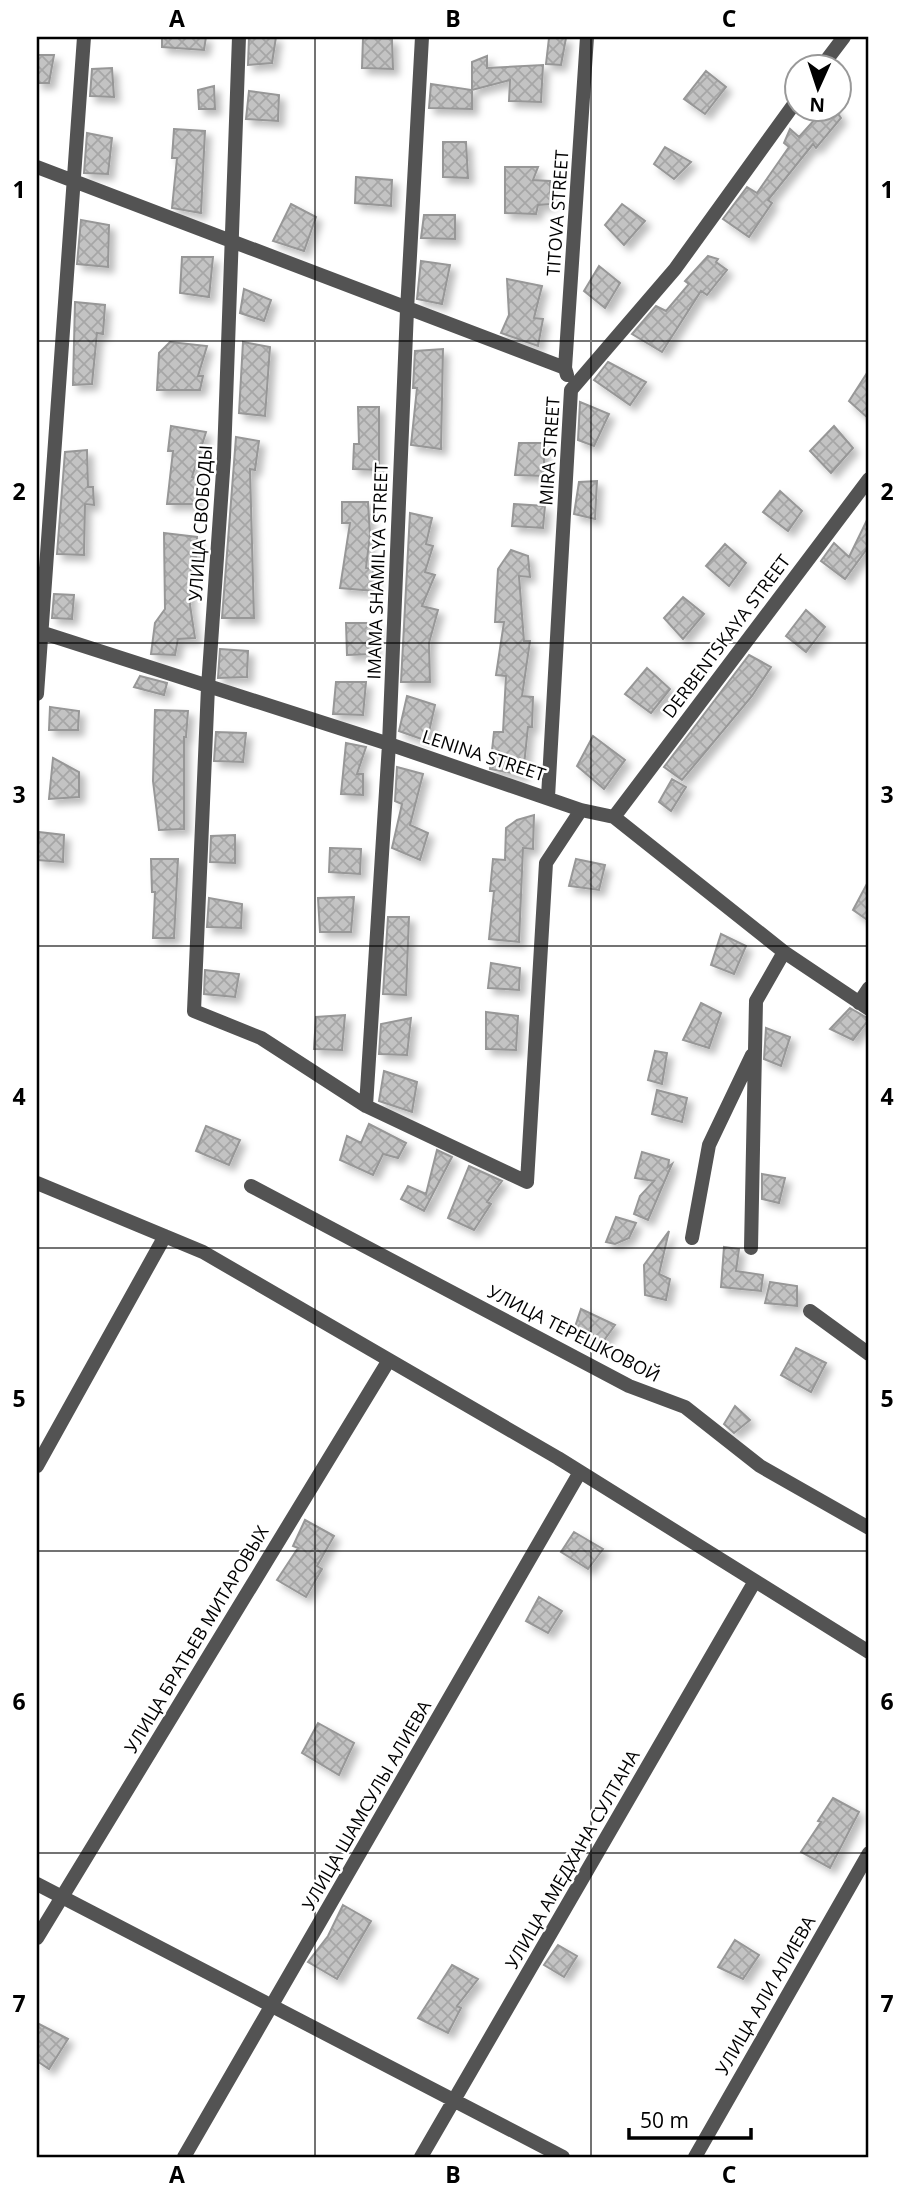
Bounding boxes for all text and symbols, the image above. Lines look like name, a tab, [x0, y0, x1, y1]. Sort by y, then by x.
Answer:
text: A	[169, 2, 185, 34]
text: B	[445, 2, 461, 34]
text: C	[722, 2, 736, 34]
north arrow	[783, 52, 853, 122]
text: N	[809, 92, 826, 118]
street label: TITOVA STREET	[541, 149, 573, 277]
text: 1	[12, 173, 26, 205]
text: 1	[880, 173, 894, 205]
street label: MIRA STREET	[533, 396, 565, 506]
street label: УЛИЦА СВОБОДЫ	[183, 444, 217, 602]
street label: IMAMA SHAMILYA STREET	[361, 462, 393, 680]
text: 2	[12, 475, 26, 507]
text: 2	[880, 475, 894, 507]
street label: DERBENTSKAYA STREET	[657, 549, 795, 722]
street label: LENINA STREET	[419, 724, 549, 786]
text: 3	[12, 778, 26, 810]
text: 3	[880, 778, 894, 810]
text: 4	[12, 1080, 26, 1112]
text: 4	[880, 1080, 894, 1112]
street label: УЛИЦА ТЕРЕШКОВОЙ	[484, 1279, 664, 1387]
text: 5	[12, 1382, 26, 1414]
text: 5	[880, 1382, 894, 1414]
street label: УЛИЦА БРАТЬЕВ МИТАРОВЫХ	[119, 1520, 274, 1757]
text: 6	[12, 1685, 26, 1717]
text: 6	[880, 1685, 894, 1717]
street label: УЛИЦА ШАМСУЛЫ АЛИЕВА	[296, 1695, 436, 1914]
street label: УЛИЦА АМЕДХАНА СУЛТАНА	[499, 1745, 645, 1973]
street label: УЛИЦА АЛИ АЛИЕВА	[710, 1911, 821, 2079]
text: 7	[12, 1987, 26, 2019]
text: 7	[880, 1987, 894, 2019]
scale bar	[629, 2096, 752, 2140]
text: 50 m	[640, 2106, 689, 2134]
text: A	[169, 2158, 185, 2190]
text: B	[445, 2158, 461, 2190]
text: C	[722, 2158, 736, 2190]

